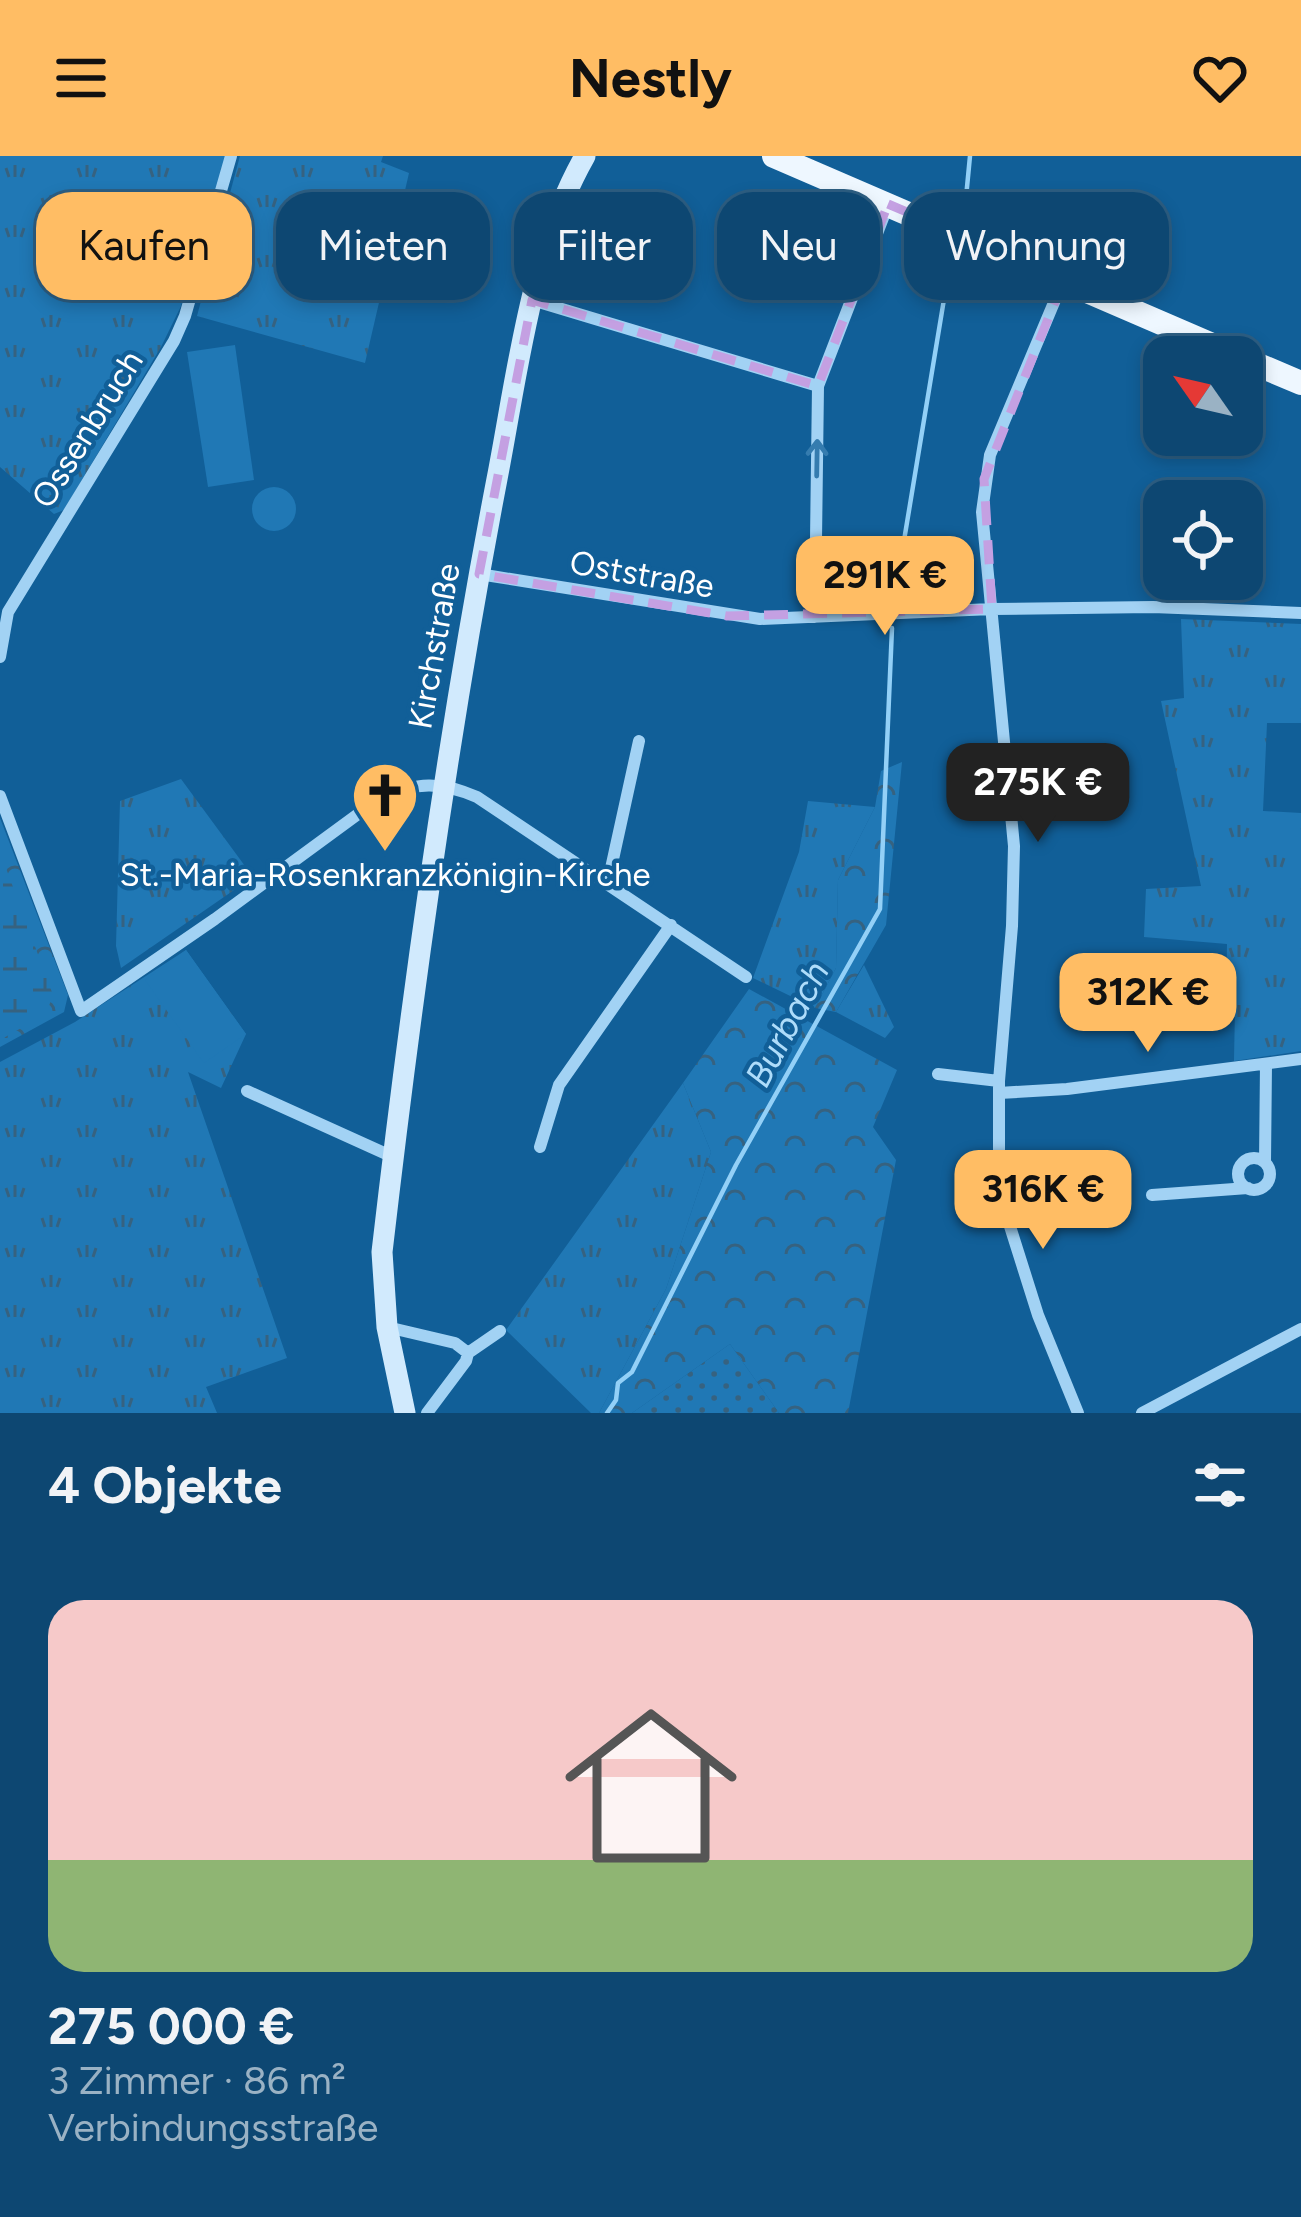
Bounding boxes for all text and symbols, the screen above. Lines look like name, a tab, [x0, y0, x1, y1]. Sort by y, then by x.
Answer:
icon: menu	[48, 45, 114, 111]
icon: heart	[1187, 45, 1253, 111]
text: Nestly	[569, 46, 732, 111]
chip: Kaufen	[36, 192, 252, 300]
chip: Mieten	[276, 192, 490, 300]
chip: Filter	[514, 192, 693, 300]
chip: Neu	[717, 192, 880, 300]
chip: Wohnung	[904, 192, 1169, 300]
north arrow	[1143, 336, 1263, 456]
map controls	[1143, 336, 1263, 600]
street label: Ossenbruch	[23, 343, 151, 515]
one-way arrow	[806, 439, 829, 478]
button: locate	[1143, 480, 1263, 600]
pin: 291K €	[787, 536, 983, 638]
street label: Oststraße	[567, 542, 717, 606]
text: 291K €	[823, 551, 947, 598]
street label: Kirchstraße	[400, 560, 468, 732]
pin: 275K €	[940, 743, 1136, 845]
text: 275K €	[973, 758, 1103, 805]
church icon: St.-Maria-Rosenkranzkönigin-Kirche	[350, 760, 420, 854]
place label: St.-Maria-Rosenkranzkönigin-Kirche	[119, 855, 651, 894]
pin: 312K €	[1050, 953, 1246, 1055]
water label: Burbach	[736, 954, 838, 1094]
text: 312K €	[1086, 968, 1210, 1015]
pin: 316K €	[945, 1150, 1141, 1252]
text: 316K €	[981, 1165, 1105, 1212]
icon: filters	[1187, 1452, 1253, 1518]
text: 4 Objekte	[48, 1455, 282, 1516]
icon: home	[543, 1678, 759, 1894]
text: 275 000 €	[48, 1996, 294, 2057]
text: 3 Zimmer · 86 m²	[48, 2057, 346, 2104]
text: Verbindungsstraße	[48, 2104, 378, 2151]

